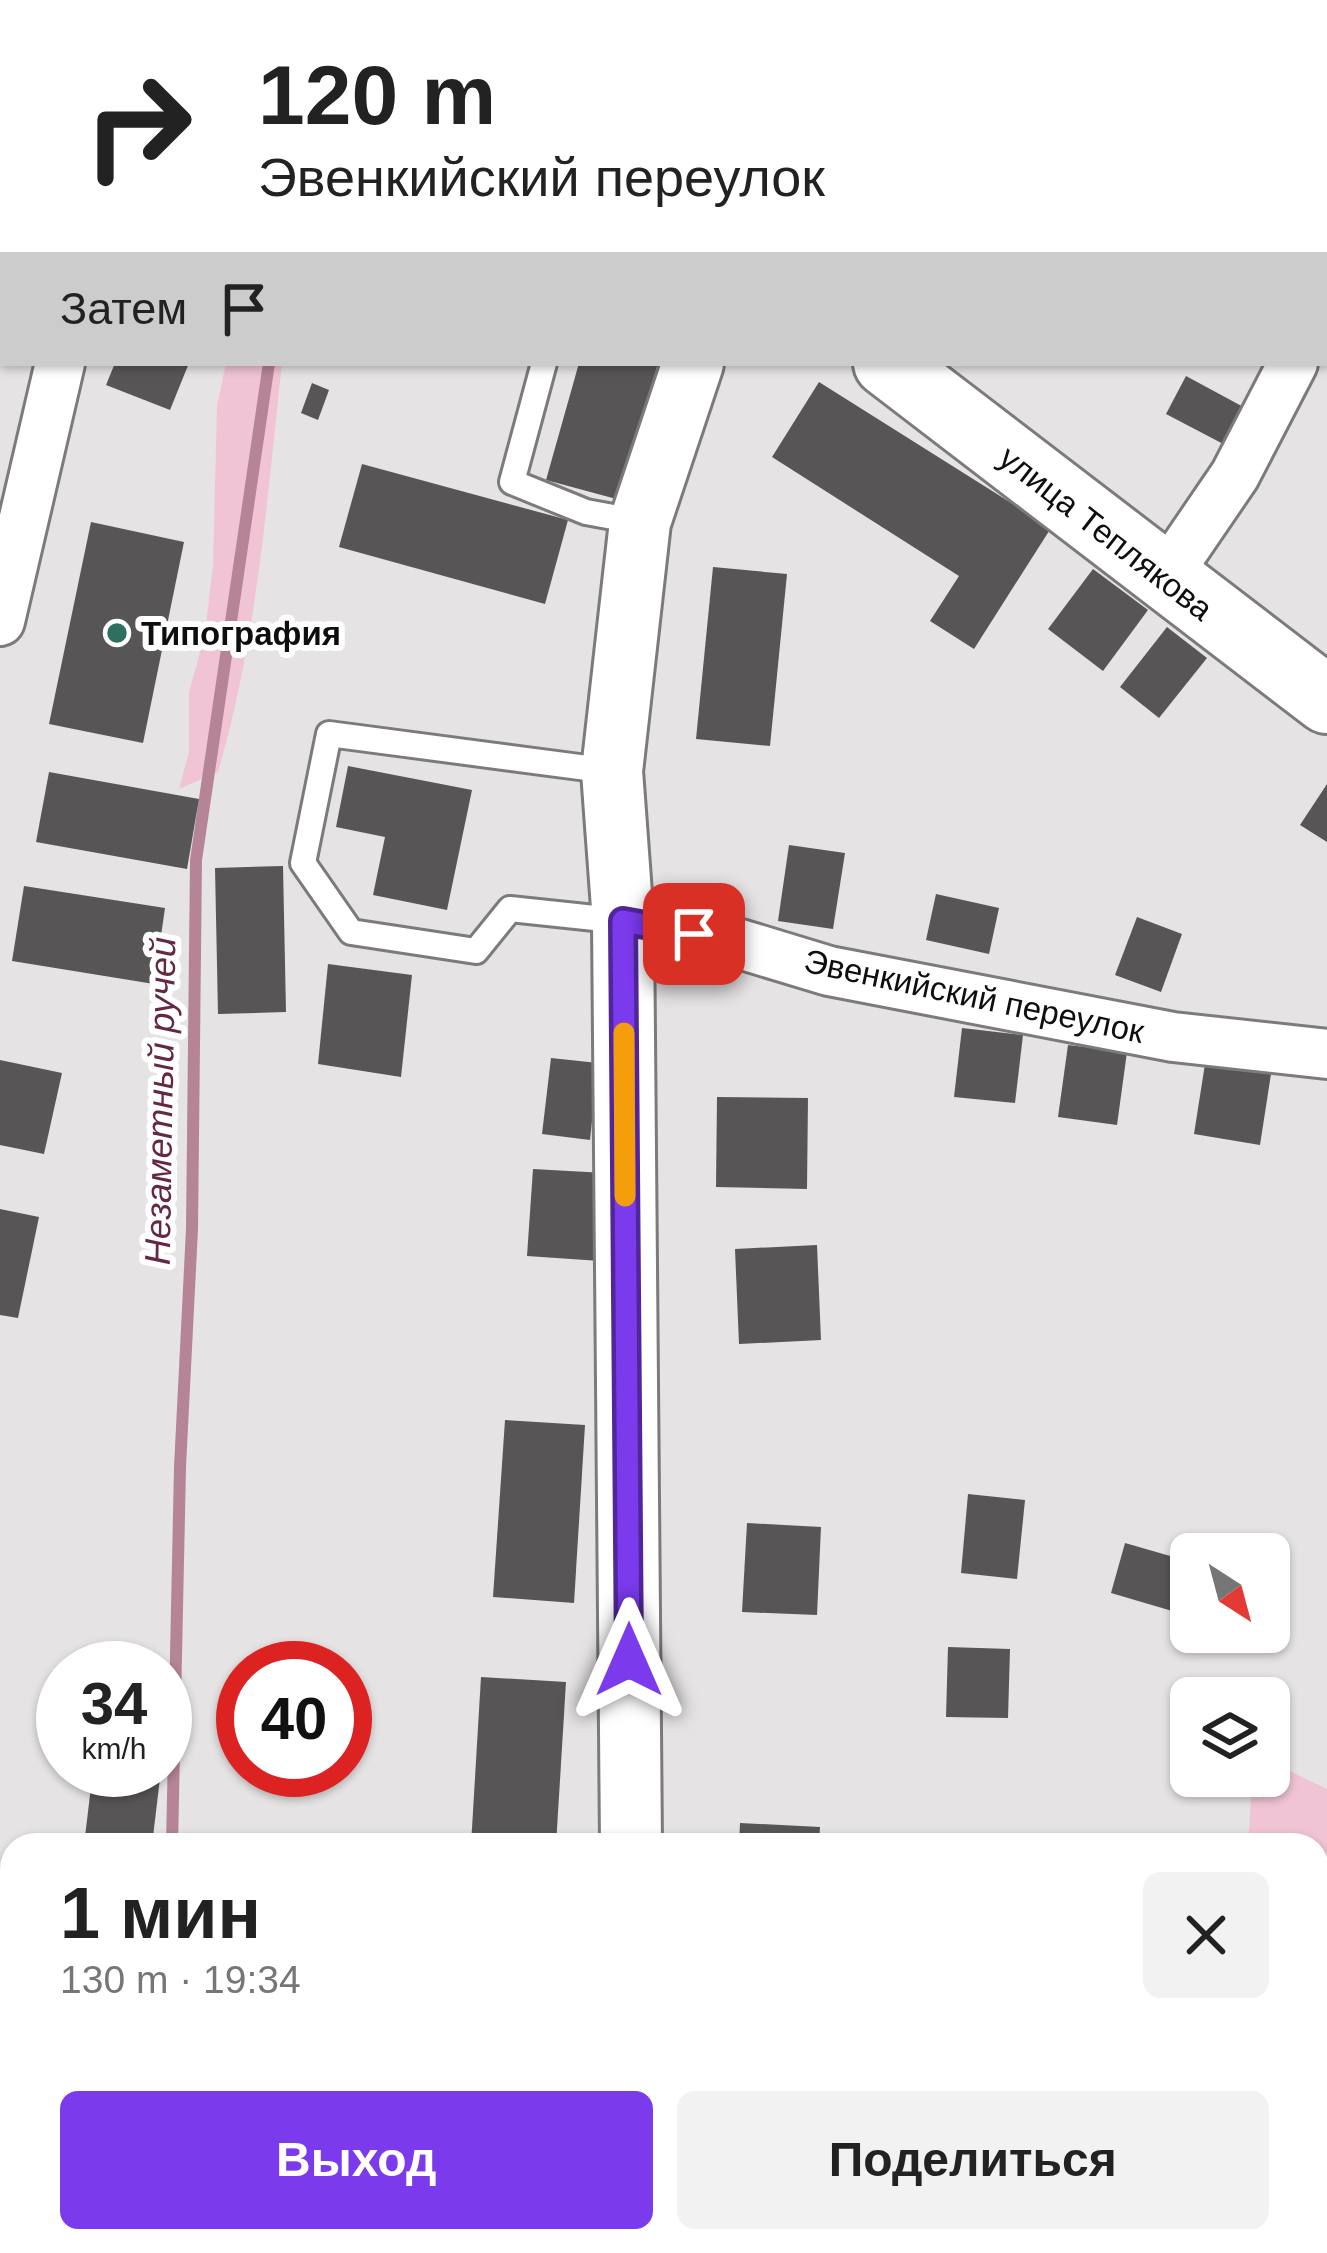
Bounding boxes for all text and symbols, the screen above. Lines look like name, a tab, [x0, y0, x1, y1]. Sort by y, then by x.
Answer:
icon: right	[60, 48, 216, 204]
text: 120 m	[258, 48, 496, 142]
text: Эвенкийский переулок	[258, 147, 825, 207]
icon: arrive	[211, 276, 277, 342]
text: Затем	[60, 283, 187, 334]
street label: улица Теплякова	[992, 438, 1220, 628]
place label: Типография	[141, 615, 341, 652]
marker: Типография	[104, 620, 130, 646]
pin	[643, 883, 745, 985]
icon: arrive	[661, 901, 727, 967]
water label: Незаметный ручей	[137, 937, 183, 1265]
street label: Эвенкийский переулок	[801, 942, 1148, 1050]
north arrow	[1170, 1533, 1290, 1653]
map controls	[1170, 1533, 1290, 1797]
position arrow	[566, 1597, 692, 1723]
speed limit sign: 40	[216, 1641, 372, 1797]
text: 34	[81, 1670, 147, 1737]
button: layers	[1170, 1677, 1290, 1797]
text: km/h	[81, 1732, 147, 1765]
button: close	[1143, 1872, 1269, 1998]
text: 1 мин	[60, 1873, 261, 1953]
text: 130 m · 19:34	[60, 1958, 301, 2001]
button: Выход	[60, 2091, 653, 2229]
button: Поделиться	[677, 2091, 1269, 2229]

